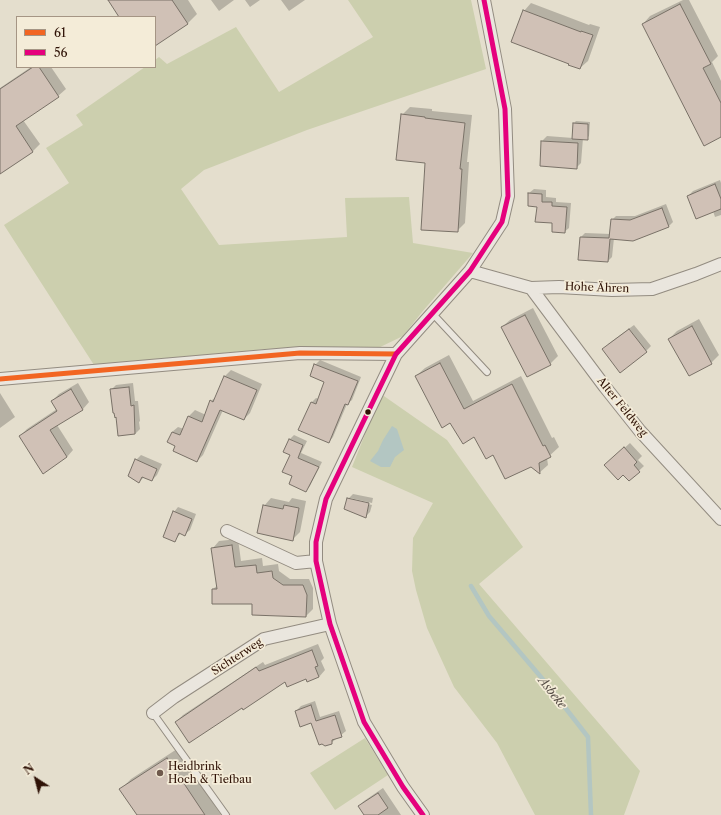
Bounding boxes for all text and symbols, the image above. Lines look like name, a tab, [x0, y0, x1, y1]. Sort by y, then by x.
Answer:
legend	[16, 16, 156, 68]
text: 61	[54, 25, 66, 40]
text: 56	[54, 45, 68, 60]
street label: Hohe Ähren	[565, 280, 629, 296]
street label: Alter Feldweg	[594, 375, 650, 439]
unlabelled marker	[363, 407, 373, 417]
street label: Sichterweg	[209, 636, 265, 678]
water label: Asbeke	[535, 674, 569, 712]
north arrow	[16, 759, 56, 799]
place label: Heidbrink Hoch & Tiefbau	[168, 760, 252, 786]
text: N	[21, 761, 37, 778]
marker: Heidbrink Hoch & Tiefbau	[155, 768, 165, 778]

